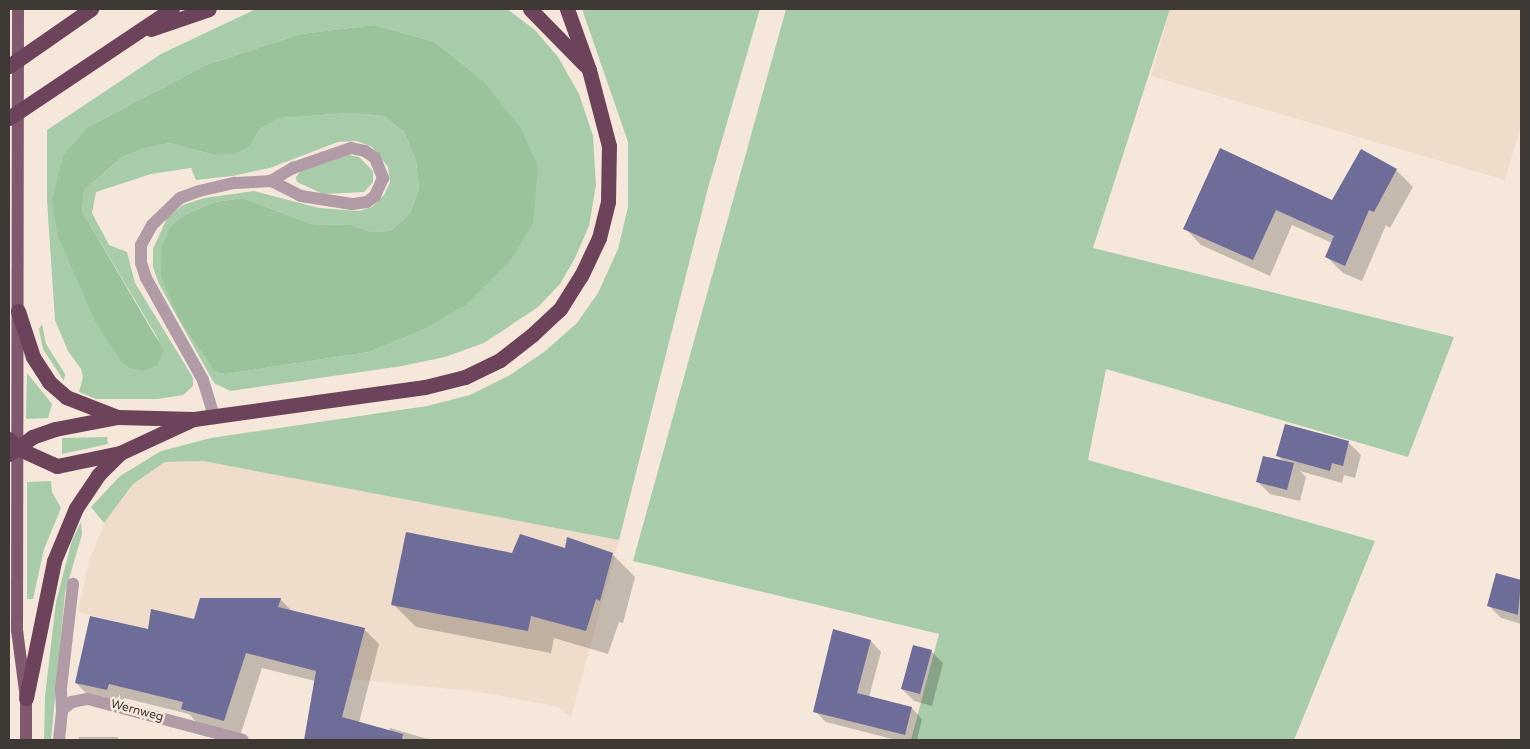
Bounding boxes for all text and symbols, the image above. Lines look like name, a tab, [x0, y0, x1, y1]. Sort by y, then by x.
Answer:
street label: Wernweg	[109, 697, 165, 725]

